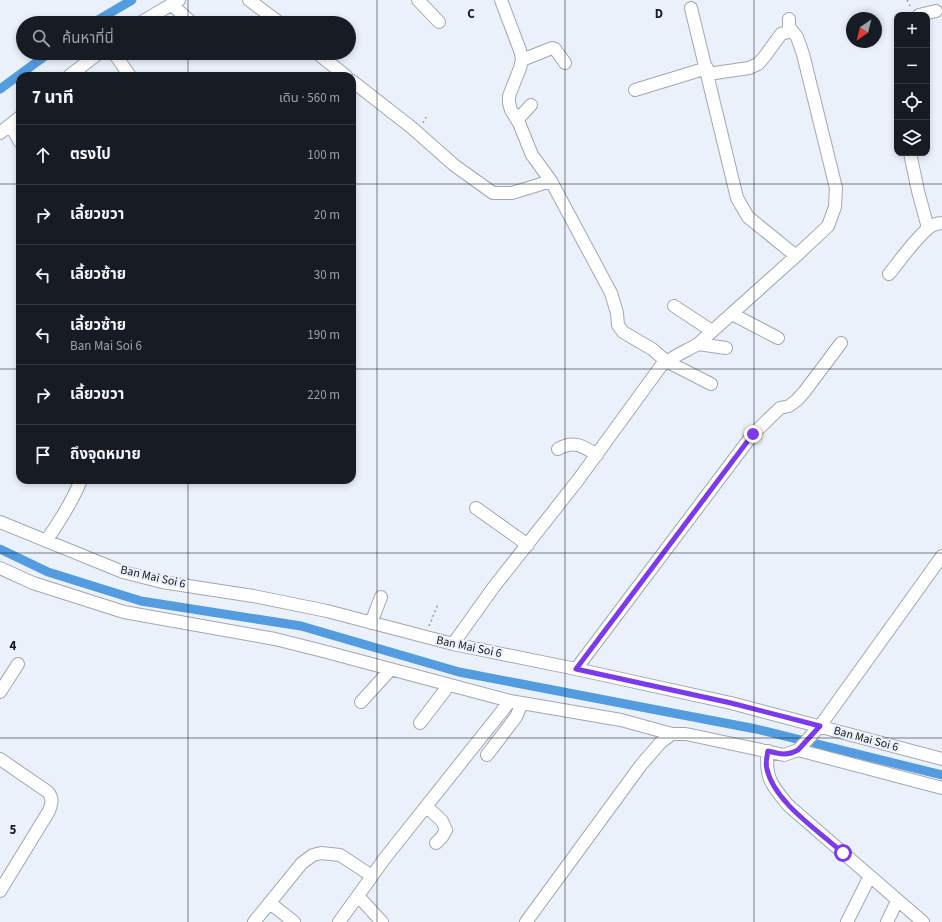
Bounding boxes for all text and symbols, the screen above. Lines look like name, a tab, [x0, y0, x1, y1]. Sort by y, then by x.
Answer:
text: C	[467, 5, 475, 23]
text: D	[655, 5, 663, 23]
north arrow	[846, 12, 882, 48]
map controls	[894, 12, 930, 156]
button: +	[894, 12, 930, 48]
search box	[16, 16, 356, 60]
icon: search	[30, 27, 52, 49]
text: ค้นหาที่นี่	[62, 28, 114, 49]
button: −	[894, 48, 930, 84]
button: locate	[894, 84, 930, 120]
text: 7 นาที	[32, 86, 74, 110]
text: เดิน · 560 m	[279, 89, 340, 107]
button: layers	[894, 120, 930, 156]
icon: ahead	[32, 144, 54, 166]
text: ตรงไป	[70, 144, 111, 165]
text: 100 m	[307, 146, 340, 164]
icon: right	[32, 204, 54, 226]
text: เลี้ยวขวา	[70, 204, 124, 225]
text: 20 m	[314, 206, 340, 224]
icon: left	[32, 264, 54, 286]
text: เลี้ยวซ้าย	[70, 264, 126, 285]
text: 30 m	[314, 266, 340, 284]
text: เลี้ยวซ้าย	[70, 315, 126, 336]
icon: left	[32, 324, 54, 346]
text: 190 m	[307, 326, 340, 344]
text: Ban Mai Soi 6	[70, 337, 142, 355]
icon: right	[32, 384, 54, 406]
text: เลี้ยวขวา	[70, 384, 124, 405]
text: 220 m	[307, 386, 340, 404]
route end	[744, 425, 762, 443]
icon: arrive	[32, 444, 54, 466]
text: ถึงจุดหมาย	[70, 444, 141, 465]
street label: Ban Mai Soi 6	[119, 561, 187, 593]
street label: Ban Mai Soi 6	[435, 632, 503, 662]
text: 4	[10, 637, 17, 655]
street label: Ban Mai Soi 6	[832, 722, 900, 756]
text: 5	[10, 821, 17, 839]
route start	[834, 844, 852, 862]

